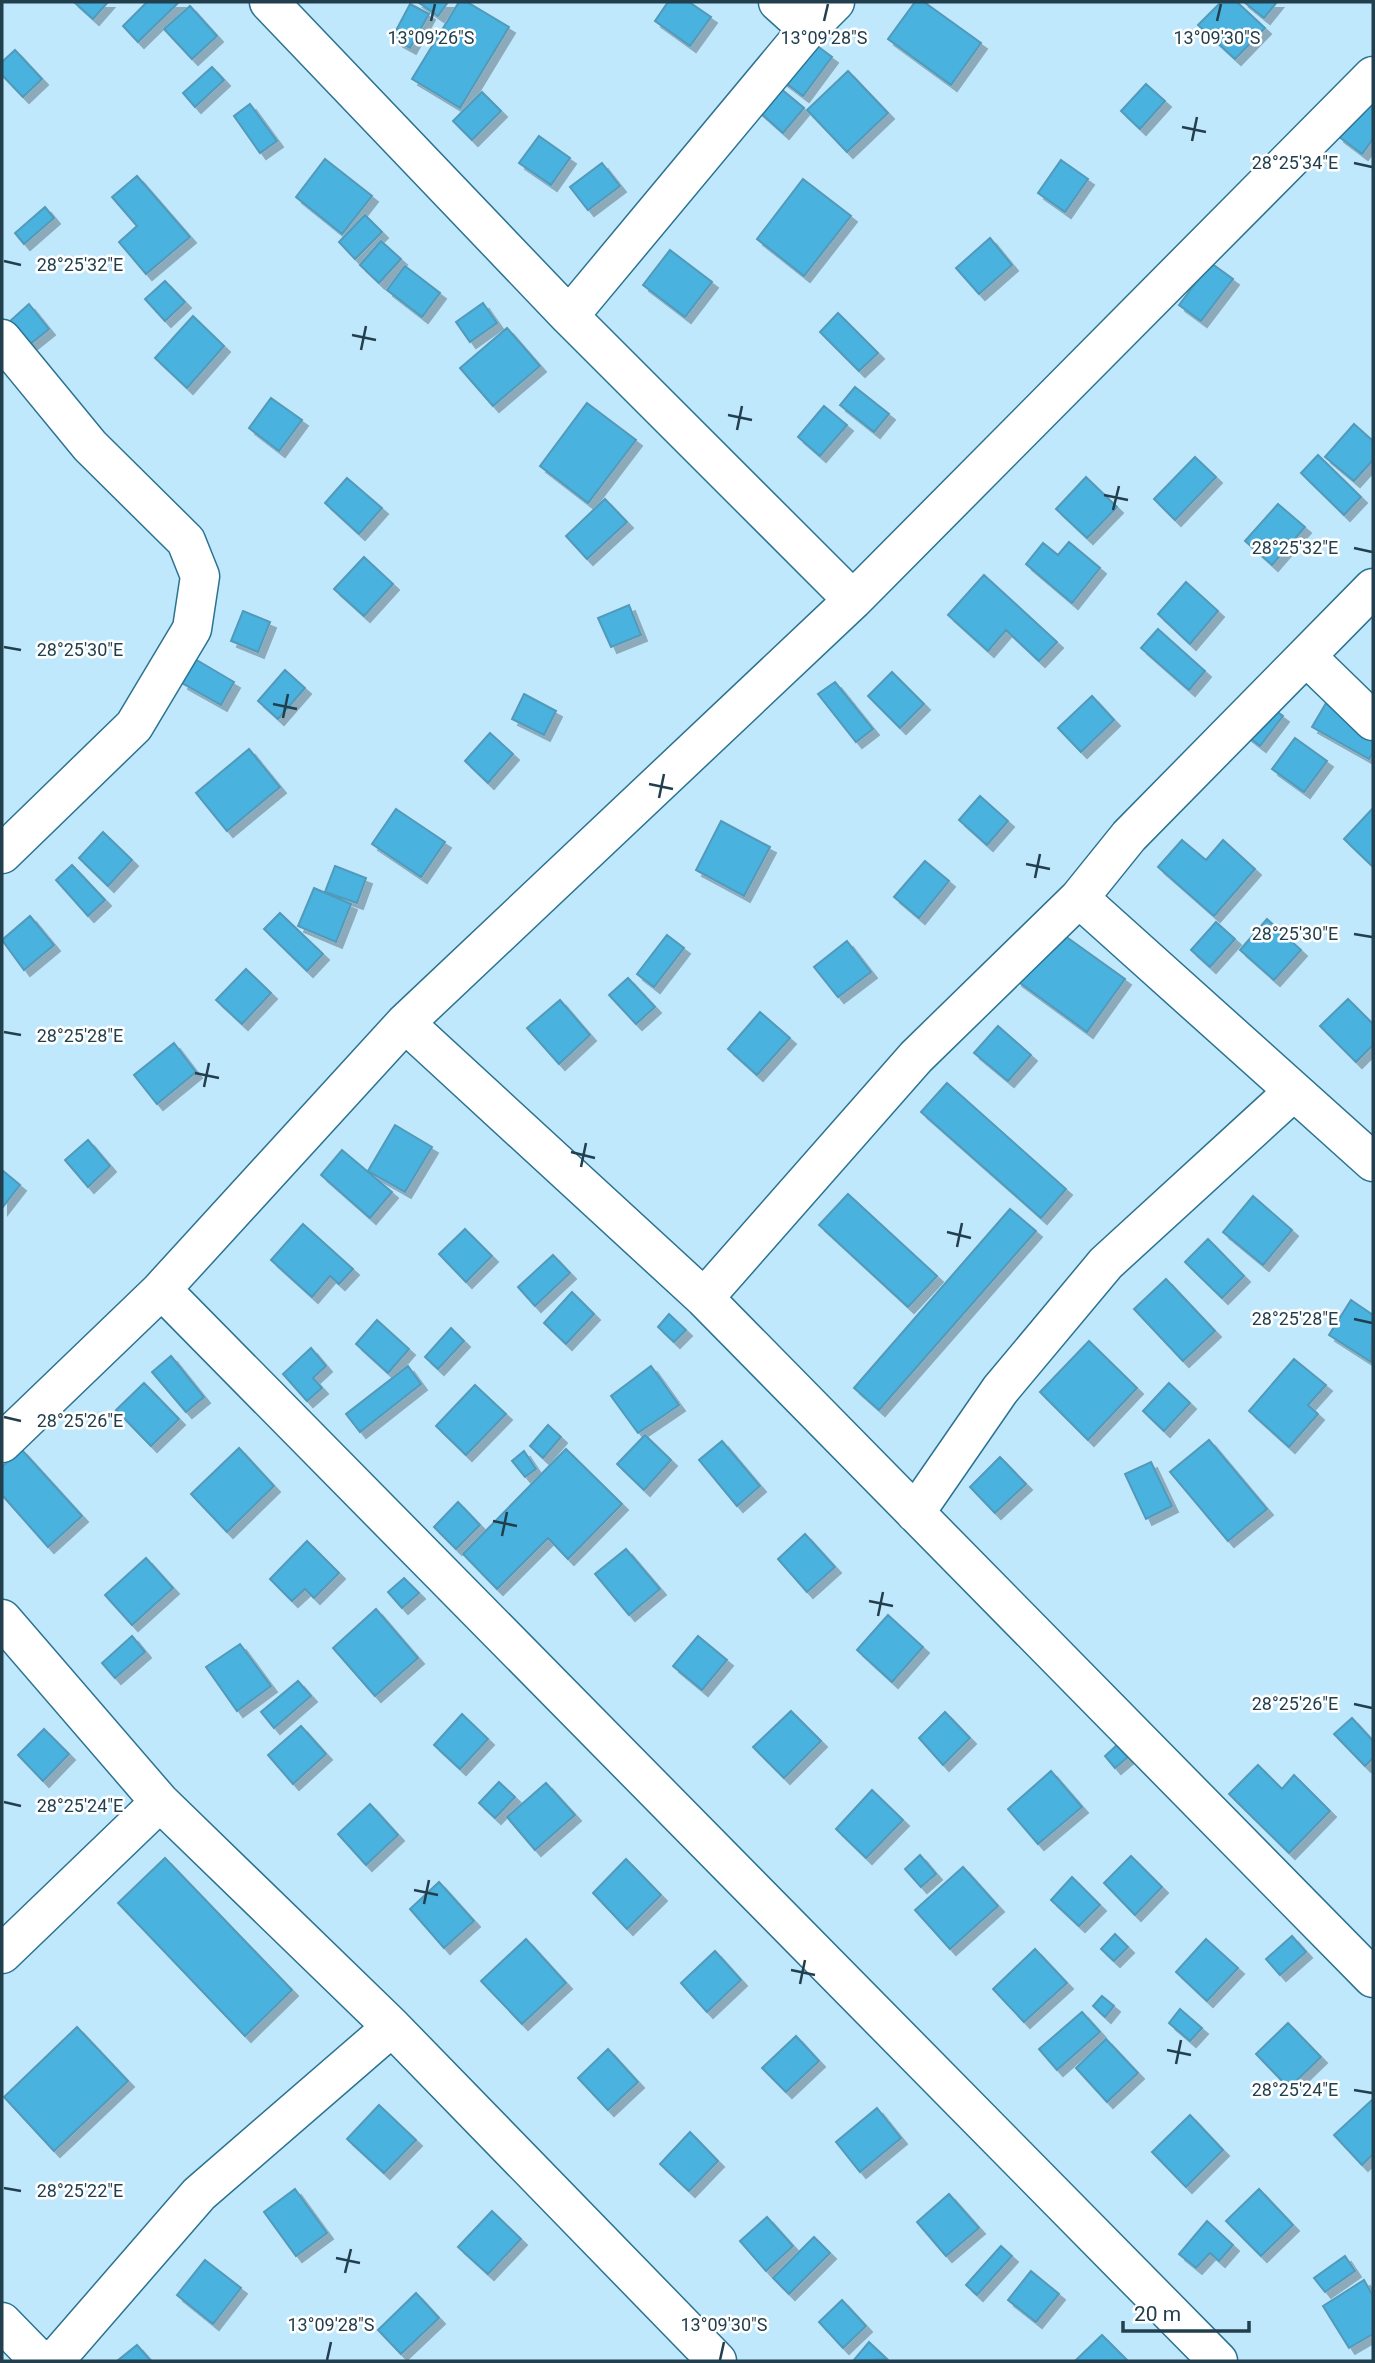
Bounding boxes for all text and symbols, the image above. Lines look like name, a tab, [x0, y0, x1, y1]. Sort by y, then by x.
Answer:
text: 13°09'26"S	[387, 27, 475, 48]
text: 13°09'28"S	[780, 27, 868, 48]
text: 13°09'30"S	[1173, 27, 1261, 48]
text: 28°25'34"E	[1252, 152, 1338, 173]
text: 28°25'32"E	[37, 254, 123, 275]
text: 28°25'32"E	[1252, 537, 1338, 558]
text: 28°25'30"E	[37, 639, 123, 660]
text: 28°25'30"E	[1252, 923, 1338, 944]
text: 28°25'28"E	[37, 1025, 123, 1046]
text: 28°25'28"E	[1252, 1308, 1338, 1329]
text: 28°25'26"E	[37, 1410, 123, 1431]
text: 28°25'26"E	[1252, 1693, 1338, 1714]
text: 28°25'24"E	[37, 1795, 123, 1816]
text: 28°25'24"E	[1252, 2079, 1338, 2100]
text: 28°25'22"E	[37, 2180, 123, 2201]
scale bar	[1123, 2290, 1249, 2334]
text: 20 m	[1134, 2302, 1181, 2326]
text: 13°09'28"S	[287, 2314, 375, 2335]
text: 13°09'30"S	[680, 2314, 768, 2335]

